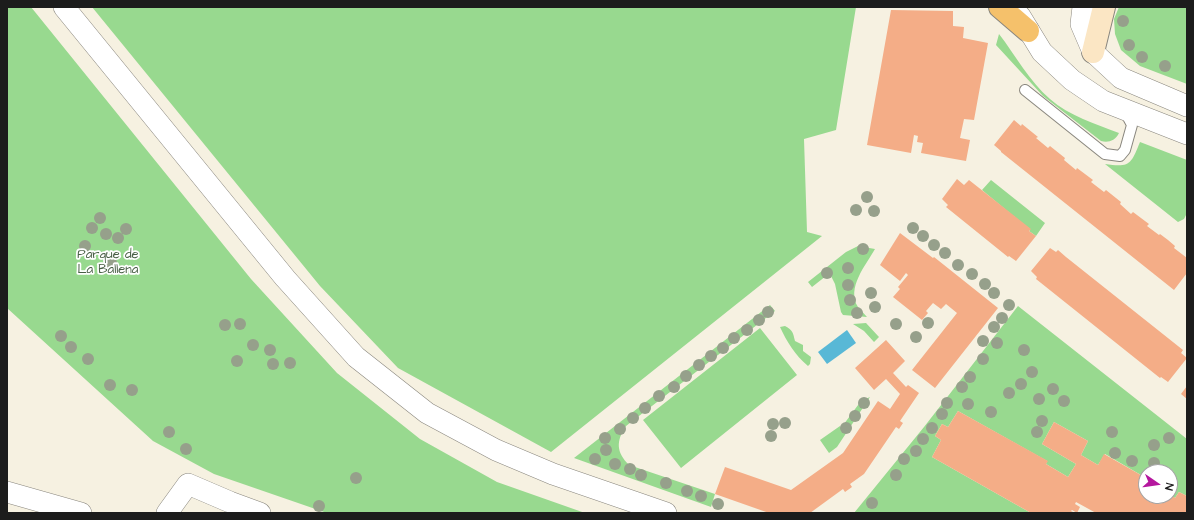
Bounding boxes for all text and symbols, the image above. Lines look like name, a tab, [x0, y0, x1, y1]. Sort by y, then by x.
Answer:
park label: Parque de La Ballena	[77, 247, 139, 278]
north arrow	[1138, 464, 1178, 504]
text: N	[1161, 482, 1177, 492]

